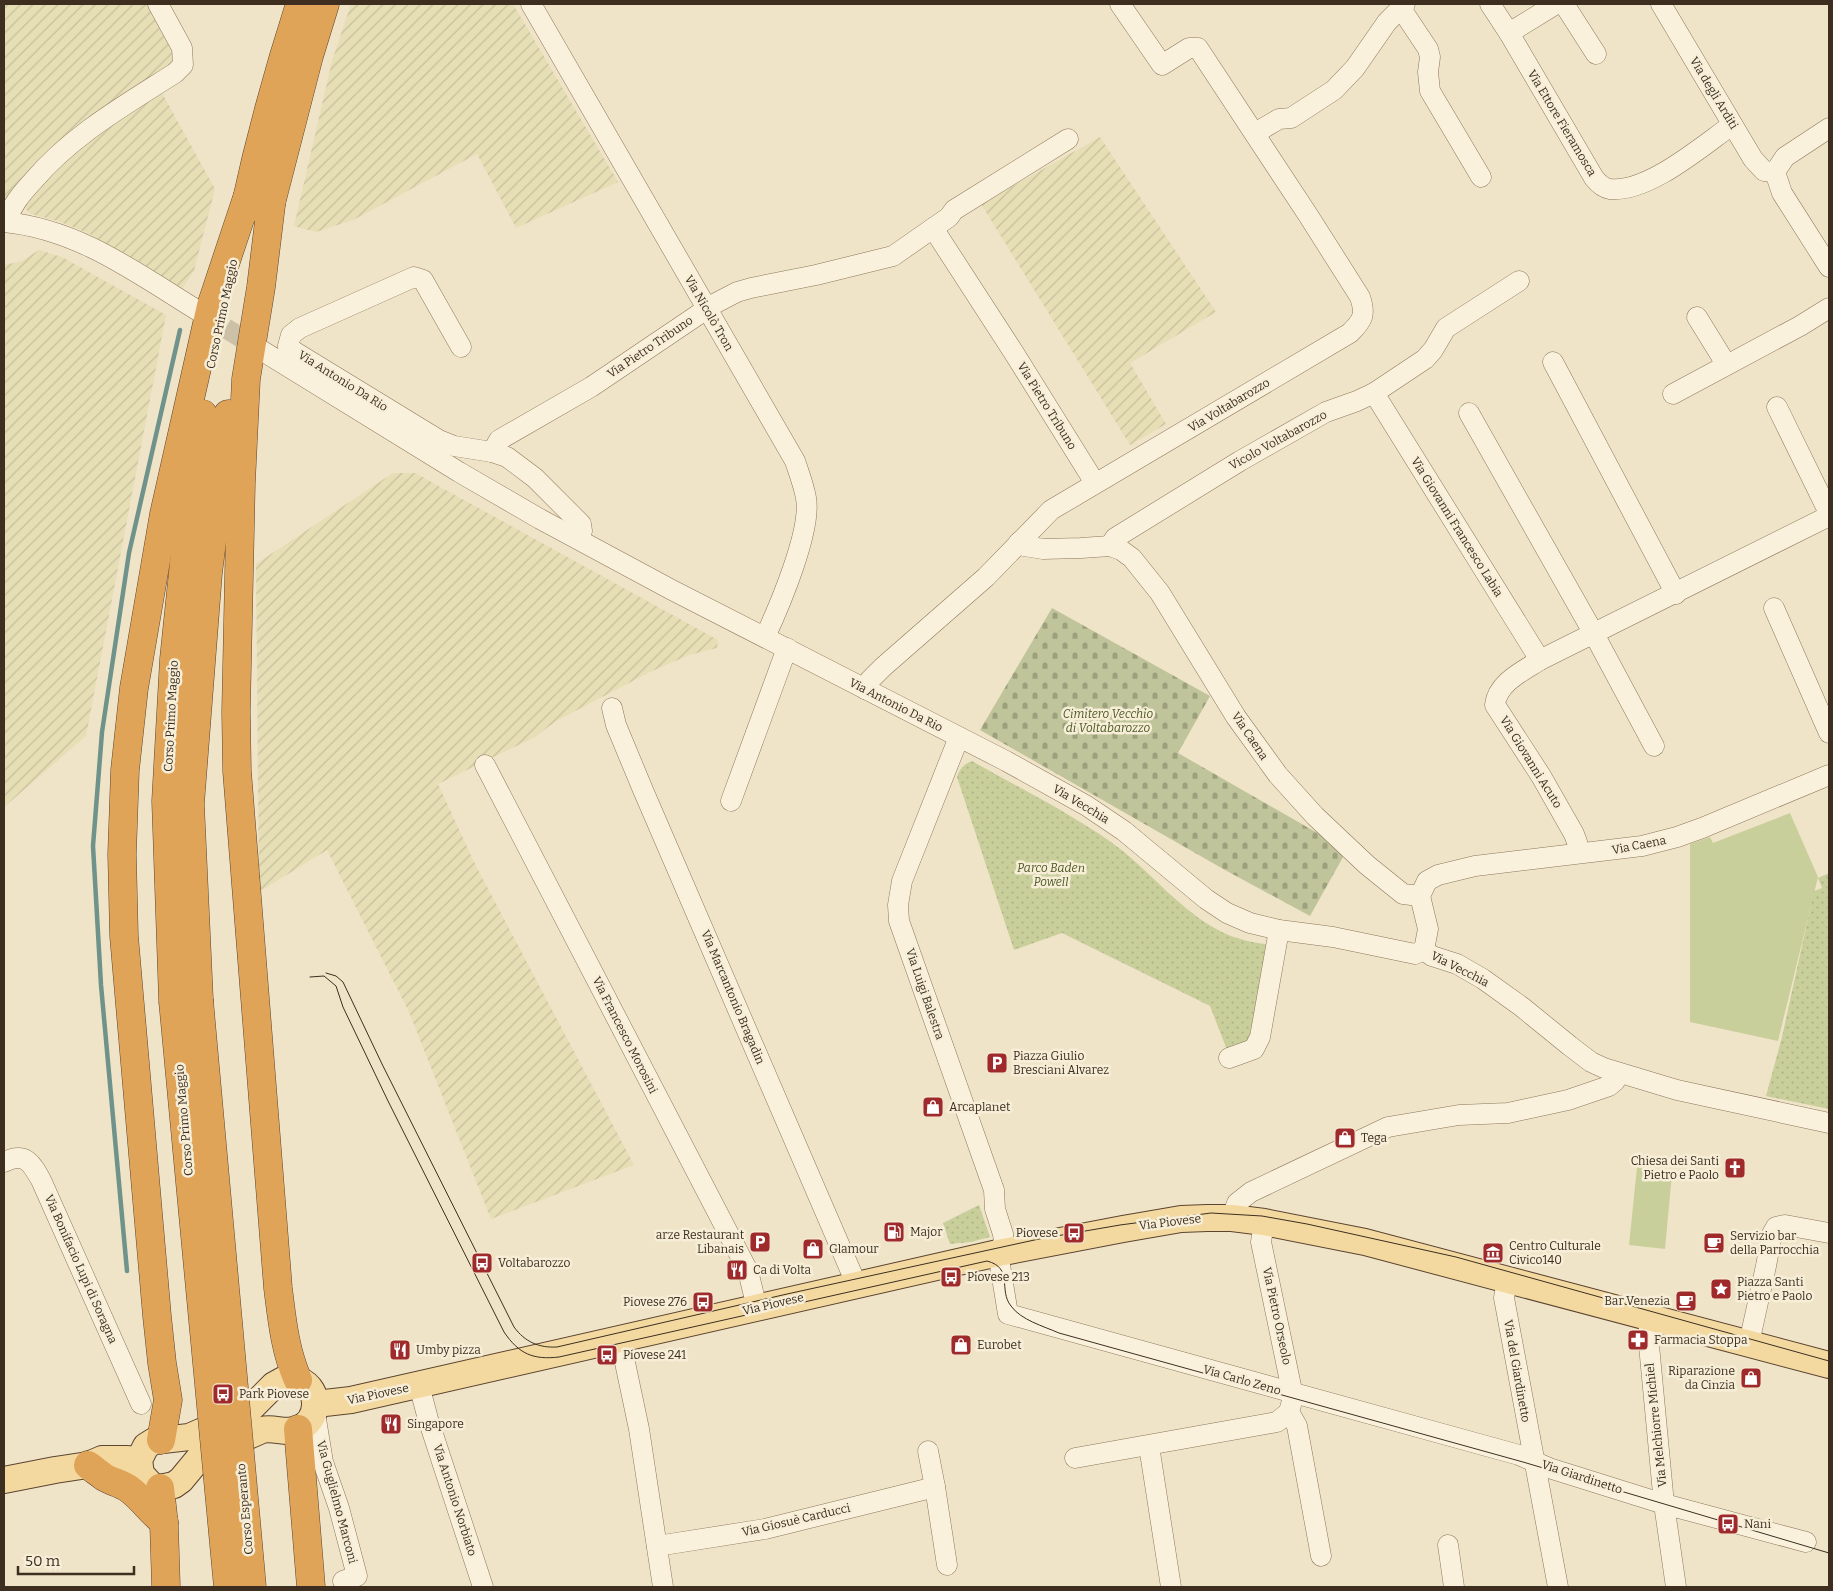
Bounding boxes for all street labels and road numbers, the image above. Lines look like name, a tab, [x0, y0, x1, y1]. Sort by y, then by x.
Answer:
street label: Via degli Arditi	[1687, 54, 1741, 132]
street label: Via Ettore Fieramosca	[1525, 67, 1600, 179]
street label: Corso Primo Maggio	[204, 258, 240, 370]
street label: Via Nicolò Tron	[682, 273, 737, 354]
street label: Via Pietro Tribuno	[604, 313, 696, 381]
street label: Via Antonio Da Rio	[296, 348, 391, 414]
street label: Via Pietro Tribuno	[1014, 360, 1080, 452]
street label: Via Voltabarozzo	[1186, 375, 1272, 435]
street label: Vicolo Voltabarozzo	[1227, 407, 1329, 473]
street label: Via Giovanni Francesco Labia	[1408, 455, 1506, 600]
street label: Corso Primo Maggio	[161, 660, 181, 772]
street label: Via Antonio Da Rio	[847, 675, 945, 735]
street label: Via Caena	[1229, 709, 1271, 763]
street label: Via Giovanni Acuto	[1497, 713, 1565, 811]
street label: Via Vecchia	[1050, 782, 1112, 827]
street label: Via Caena	[1611, 833, 1668, 857]
street label: Via Marcantonio Bragadin	[698, 928, 768, 1067]
street label: Via Luigi Balestra	[903, 946, 947, 1042]
street label: Via Vecchia	[1429, 948, 1492, 990]
street label: Via Francesco Morosini	[589, 974, 661, 1096]
street label: Corso Primo Maggio	[172, 1064, 196, 1176]
street label: Via Bonifacio Lupi di Soragna	[42, 1192, 120, 1346]
street label: Via Piovese	[1138, 1211, 1202, 1233]
street label: Via Pietro Orseolo	[1260, 1266, 1294, 1366]
street label: Via Piovese	[741, 1290, 805, 1318]
street label: Via del Giardinetto	[1501, 1319, 1533, 1423]
street label: Via Carlo Zeno	[1201, 1362, 1283, 1398]
street label: Via Melchiorre Michiel	[1642, 1362, 1669, 1488]
street label: Via Piovese	[346, 1381, 410, 1407]
street label: Via Guglielmo Marconi	[314, 1439, 360, 1565]
street label: Via Antonio Norbiato	[430, 1442, 480, 1558]
street label: Via Giardinetto	[1540, 1457, 1624, 1497]
street label: Corso Esperanto	[234, 1463, 256, 1555]
street label: Via Giosuè Carducci	[740, 1501, 852, 1539]

